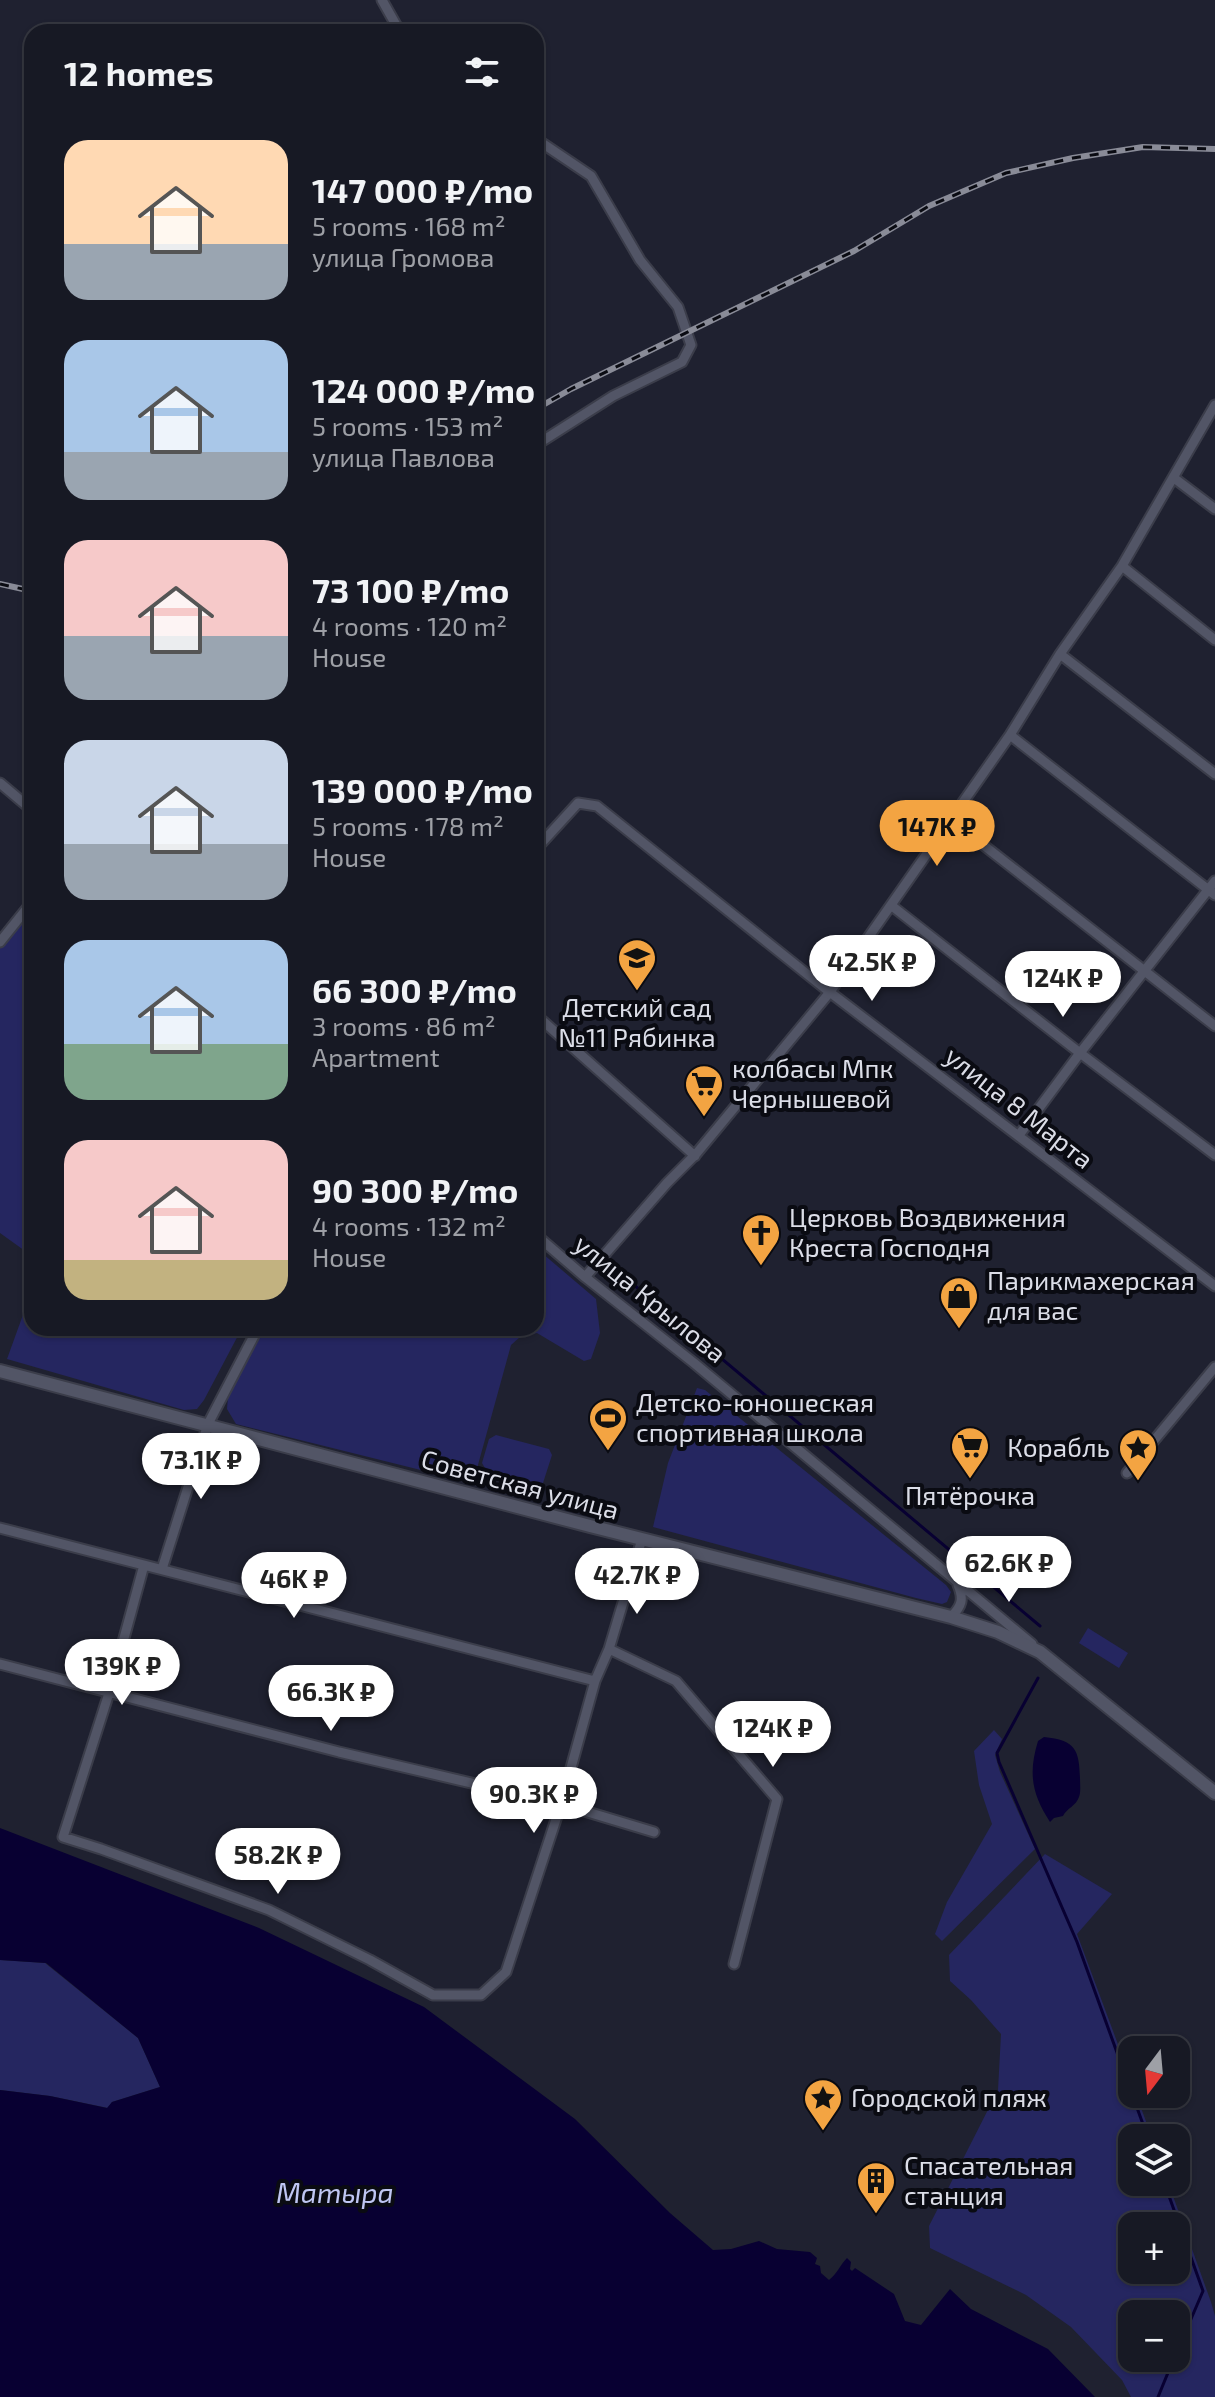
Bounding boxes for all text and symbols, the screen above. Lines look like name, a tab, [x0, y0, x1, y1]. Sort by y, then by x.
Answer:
icon: filters	[460, 50, 504, 94]
text: 12 homes	[64, 52, 213, 93]
text: 147 000 ₽/mo	[312, 169, 533, 210]
icon: home	[128, 172, 224, 268]
text: 5 rooms · 168 m²	[312, 210, 505, 241]
text: улица Громова	[312, 241, 494, 272]
text: 124 000 ₽/mo	[312, 369, 535, 410]
icon: home	[128, 372, 224, 468]
text: 5 rooms · 153 m²	[312, 410, 503, 441]
text: улица Павлова	[312, 441, 495, 472]
text: 73 100 ₽/mo	[312, 569, 509, 610]
icon: home	[128, 572, 224, 668]
text: 4 rooms · 120 m²	[312, 610, 507, 641]
text: House	[312, 641, 386, 672]
text: 139 000 ₽/mo	[312, 769, 533, 810]
icon: home	[128, 772, 224, 868]
pin: 147K ₽	[872, 800, 1002, 868]
text: 5 rooms · 178 m²	[312, 810, 504, 841]
text: 147K ₽	[898, 810, 976, 841]
text: House	[312, 841, 386, 872]
pin: 42.5K ₽	[798, 935, 946, 1003]
school or university icon: Детский сад №11 Рябинка	[616, 937, 658, 992]
text: 42.5K ₽	[827, 945, 917, 976]
pin: 124K ₽	[998, 951, 1128, 1019]
text: 124K ₽	[1023, 961, 1103, 992]
text: 66 300 ₽/mo	[312, 969, 517, 1010]
icon: home	[128, 972, 224, 1068]
place label: Детский сад №11 Рябинка	[558, 991, 716, 1052]
text: 3 rooms · 86 m²	[312, 1010, 496, 1041]
street label: улица 8 Марта	[939, 1039, 1100, 1175]
text: Apartment	[312, 1041, 440, 1072]
place label: колбасы Мпк Чернышевой	[732, 1052, 893, 1113]
supermarket icon: колбасы Мпк Чернышевой	[683, 1063, 725, 1118]
text: 90 300 ₽/mo	[312, 1169, 518, 1210]
icon: home	[128, 1172, 224, 1268]
place label: Церковь Воздвижения Креста Господня	[789, 1201, 1066, 1262]
text: 4 rooms · 132 m²	[312, 1210, 506, 1241]
church icon: Церковь Воздвижения Креста Господня	[740, 1212, 782, 1267]
street label: улица Крылова	[568, 1227, 733, 1369]
text: House	[312, 1241, 386, 1272]
place label: Парикмахерская для вас	[987, 1264, 1195, 1325]
shop icon: Парикмахерская для вас	[938, 1275, 980, 1330]
place label: Детско-юношеская спортивная школа	[636, 1386, 874, 1447]
sports icon: Детско-юношеская спортивная школа	[587, 1397, 629, 1452]
supermarket icon: Пятёрочка	[949, 1425, 991, 1480]
place icon: Корабль	[1117, 1427, 1159, 1482]
place label: Корабль	[1007, 1431, 1110, 1462]
pin: 73.1K ₽	[127, 1433, 275, 1501]
street label: Советская улица	[418, 1442, 623, 1526]
text: 73.1K ₽	[160, 1443, 242, 1474]
place label: Пятёрочка	[905, 1479, 1035, 1510]
pin: 62.6K ₽	[935, 1536, 1083, 1604]
text: 62.6K ₽	[964, 1546, 1054, 1577]
pin: 42.7K ₽	[563, 1548, 711, 1616]
pin: 46K ₽	[238, 1552, 350, 1620]
text: 42.7K ₽	[593, 1558, 681, 1589]
text: 46K ₽	[259, 1562, 329, 1593]
pin: 139K ₽	[57, 1639, 187, 1707]
text: 139K ₽	[83, 1649, 161, 1680]
pin: 66.3K ₽	[257, 1665, 405, 1733]
text: 66.3K ₽	[287, 1675, 375, 1706]
pin: 124K ₽	[708, 1701, 838, 1769]
text: 124K ₽	[733, 1711, 813, 1742]
pin: 90.3K ₽	[460, 1767, 608, 1835]
text: 90.3K ₽	[489, 1777, 579, 1808]
pin: 58.2K ₽	[204, 1828, 352, 1896]
text: 58.2K ₽	[233, 1838, 323, 1869]
north arrow	[1118, 2036, 1190, 2108]
map controls	[1118, 2036, 1190, 2372]
place icon: Городской пляж	[802, 2077, 844, 2132]
place label: Городской пляж	[851, 2081, 1047, 2112]
button: layers	[1118, 2124, 1190, 2196]
place label: Спасательная станция	[904, 2149, 1073, 2210]
building icon: Спасательная станция	[855, 2160, 897, 2215]
water label: Матыра	[276, 2175, 394, 2209]
button: +	[1118, 2212, 1190, 2284]
button: −	[1118, 2300, 1190, 2372]

